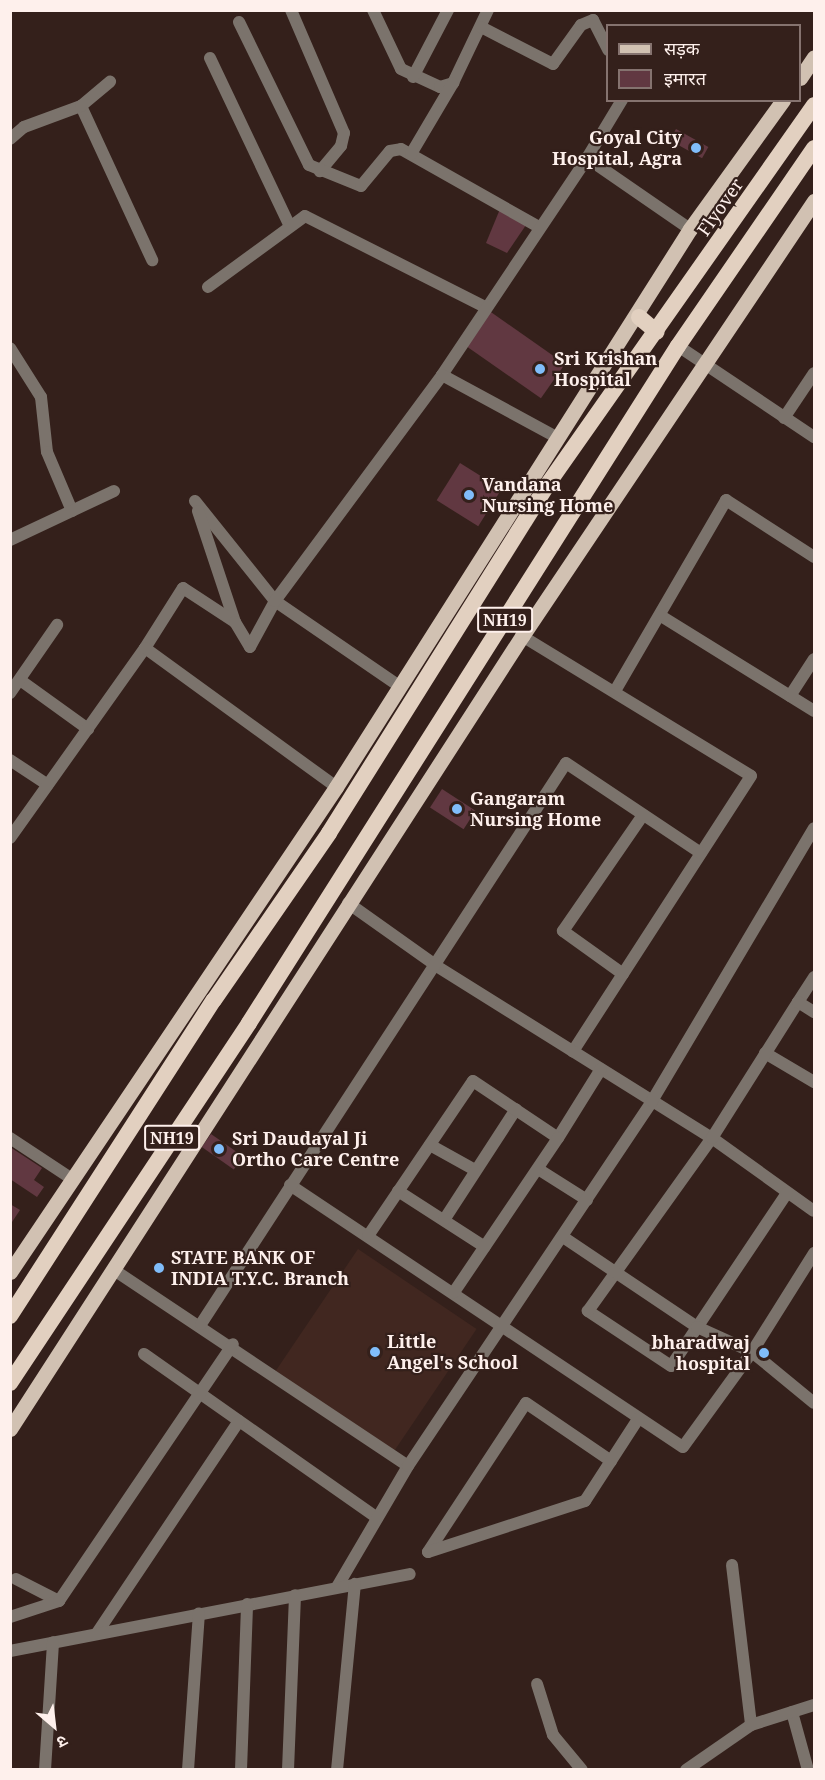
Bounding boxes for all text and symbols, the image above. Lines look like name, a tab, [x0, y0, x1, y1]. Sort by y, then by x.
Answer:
legend	[606, 24, 801, 102]
text: सड़क	[664, 36, 700, 60]
text: इमारत	[664, 66, 706, 90]
place label: Goyal City Hospital, Agra	[552, 127, 682, 170]
marker: Goyal City Hospital, Agra	[687, 139, 705, 157]
street label: Flyover	[692, 174, 748, 240]
place label: Sri Krishan Hospital	[554, 348, 657, 391]
marker: Sri Krishan Hospital	[531, 360, 549, 378]
place label: Vandana Nursing Home	[482, 474, 613, 516]
marker: Vandana Nursing Home	[460, 486, 478, 504]
road number: NH19	[476, 607, 534, 633]
place label: Gangaram Nursing Home	[470, 788, 601, 830]
marker: Gangaram Nursing Home	[448, 800, 466, 818]
road number: NH19	[144, 1125, 201, 1151]
place label: Sri Daudayal Ji Ortho Care Centre	[232, 1128, 399, 1170]
marker: Sri Daudayal Ji Ortho Care Centre	[210, 1140, 228, 1158]
place label: STATE BANK OF INDIA T.Y.C. Branch	[171, 1247, 349, 1290]
marker: STATE BANK OF INDIA T.Y.C. Branch	[152, 1261, 166, 1275]
place label: Little Angel's School	[387, 1331, 518, 1374]
place label: bharadwaj hospital	[652, 1332, 750, 1374]
marker: bharadwaj hospital	[755, 1344, 773, 1362]
marker: Little Angel's School	[368, 1345, 382, 1359]
north arrow	[24, 1696, 84, 1756]
text: उ	[53, 1730, 72, 1754]

